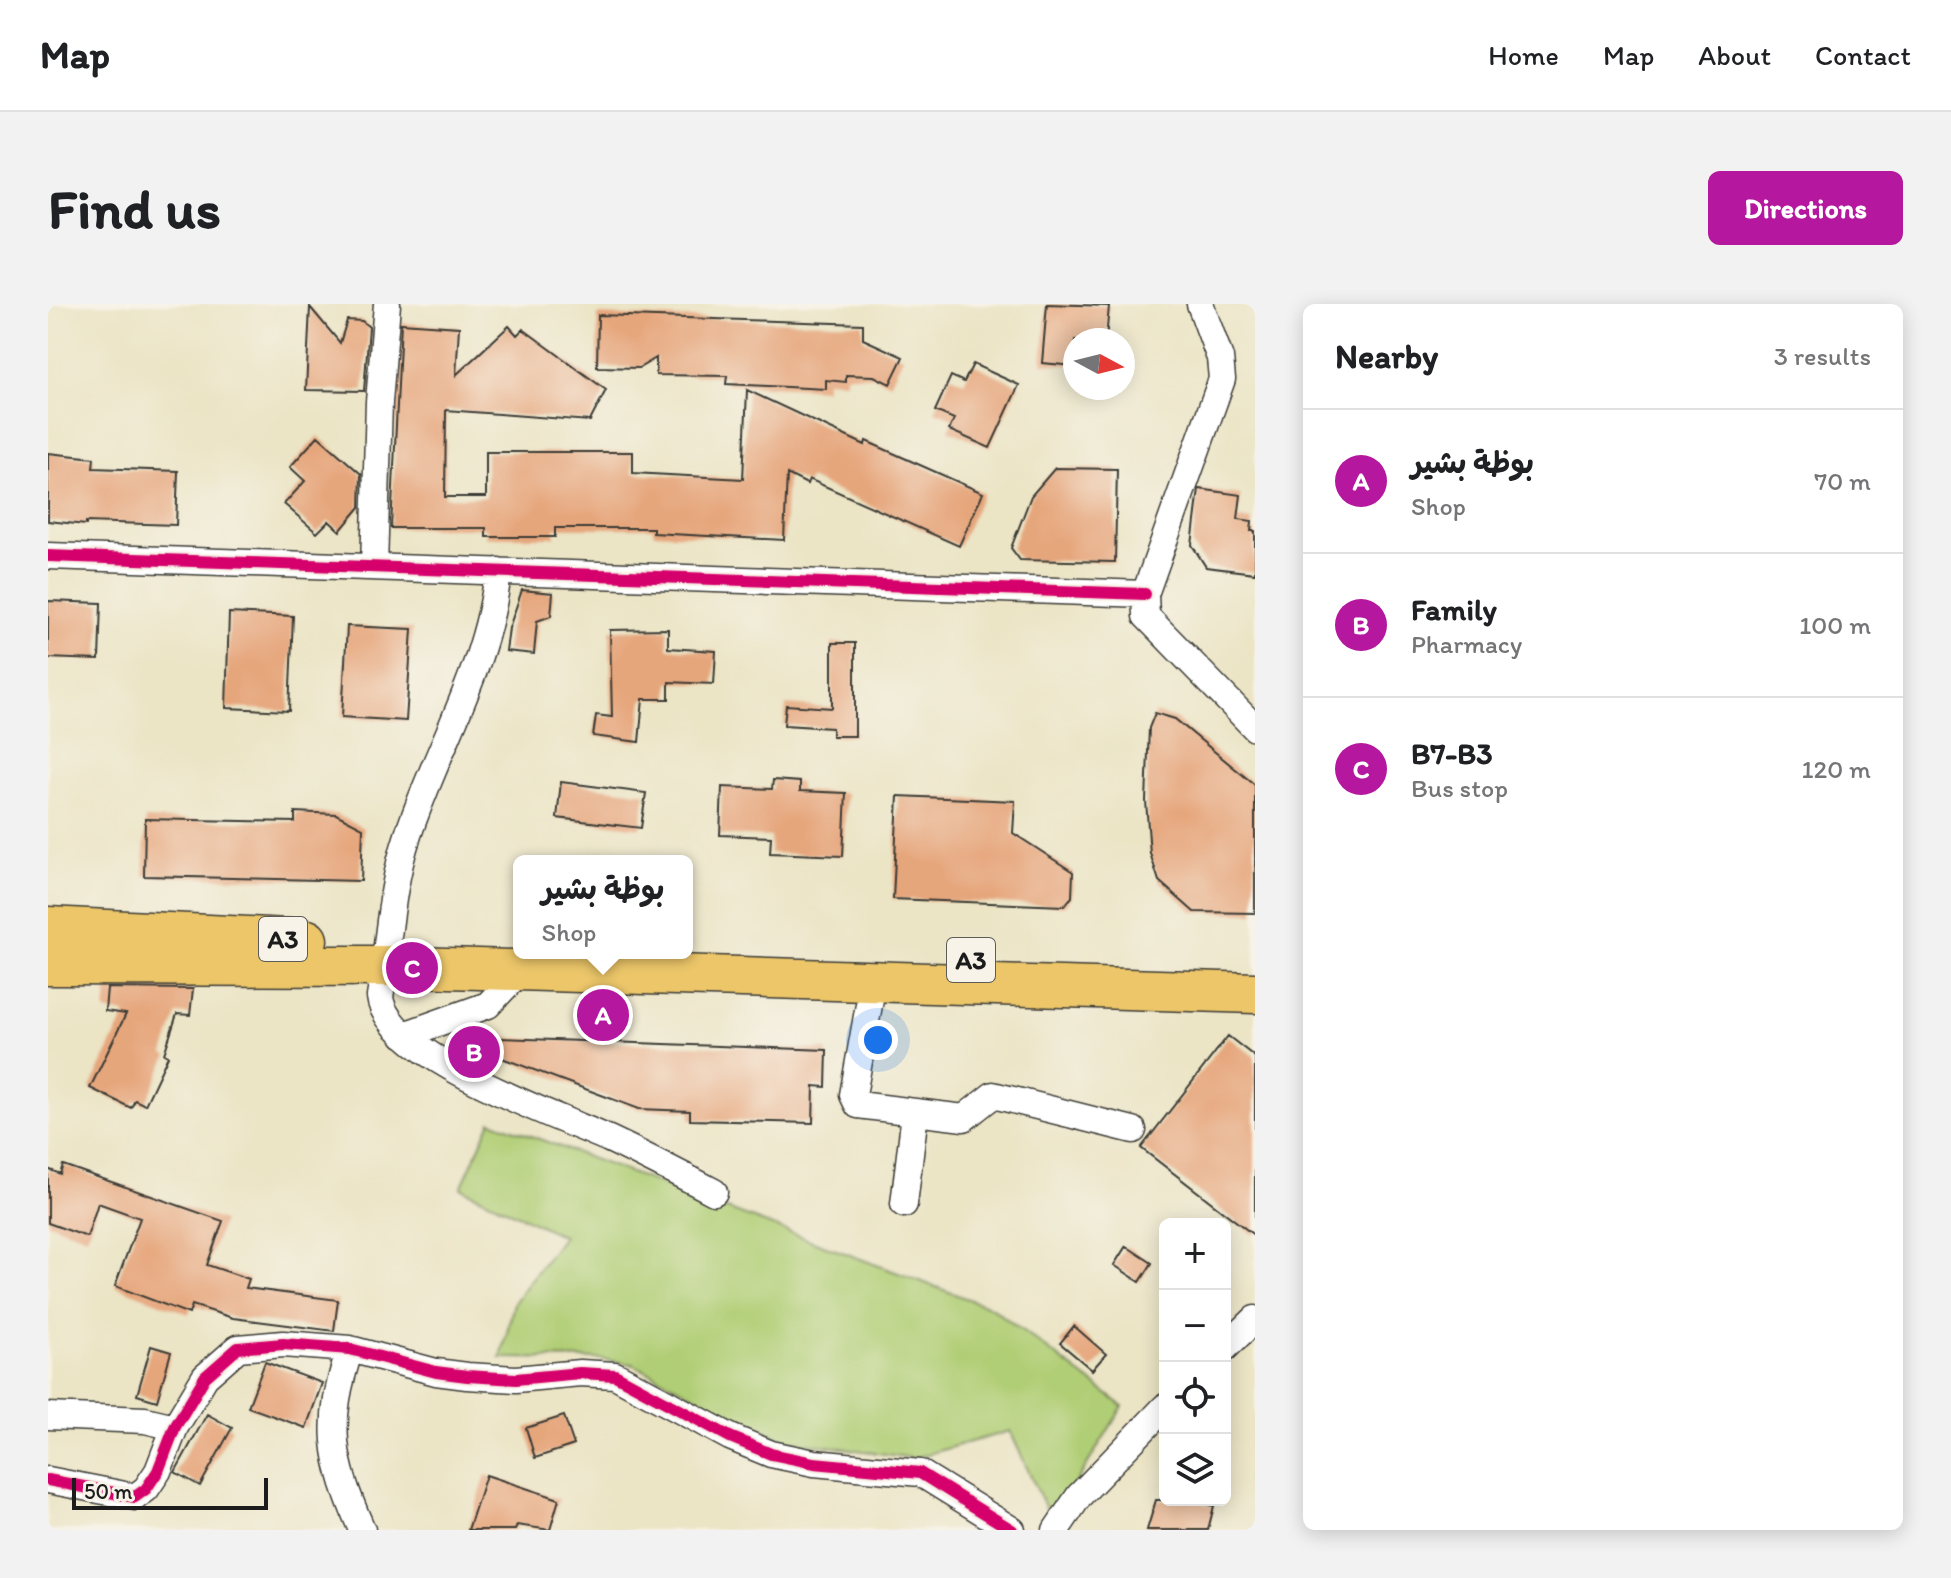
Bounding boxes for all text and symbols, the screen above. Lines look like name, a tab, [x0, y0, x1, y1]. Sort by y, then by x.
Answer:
text: Map	[40, 32, 110, 78]
text: Home	[1488, 38, 1559, 72]
text: Map	[1603, 38, 1654, 72]
text: About	[1698, 38, 1771, 72]
text: Contact	[1815, 38, 1911, 72]
button: Directions	[1708, 171, 1903, 245]
text: Find us	[48, 175, 221, 242]
north arrow	[1063, 328, 1135, 400]
text: Nearby	[1335, 336, 1438, 377]
text: 3 results	[1774, 340, 1871, 372]
text: بوظة بشير	[1411, 444, 1534, 481]
text: A	[1353, 465, 1369, 497]
text: 70 m	[1814, 465, 1871, 497]
text: Shop	[1411, 490, 1466, 522]
text: Family	[1411, 591, 1497, 628]
text: B	[1353, 609, 1369, 641]
text: 100 m	[1799, 609, 1871, 641]
text: Pharmacy	[1411, 628, 1522, 660]
text: B7-B3	[1411, 735, 1493, 772]
text: C	[1353, 753, 1369, 785]
text: 120 m	[1802, 753, 1871, 785]
text: Bus stop	[1411, 772, 1508, 804]
popup	[513, 855, 693, 959]
text: بوظة بشير	[542, 870, 664, 907]
text: Shop	[542, 916, 596, 948]
road number: A3	[259, 917, 307, 961]
pin: C	[386, 938, 438, 998]
road number: A3	[947, 938, 995, 982]
pin: A	[577, 985, 629, 1045]
your location	[858, 1020, 898, 1060]
pin: B	[448, 1022, 500, 1082]
map controls	[1159, 1218, 1231, 1506]
button: +	[1159, 1218, 1231, 1290]
button: −	[1159, 1290, 1231, 1362]
button: locate	[1159, 1362, 1231, 1434]
button: layers	[1159, 1434, 1231, 1506]
scale bar	[72, 1474, 268, 1510]
text: 50 m	[84, 1478, 133, 1505]

